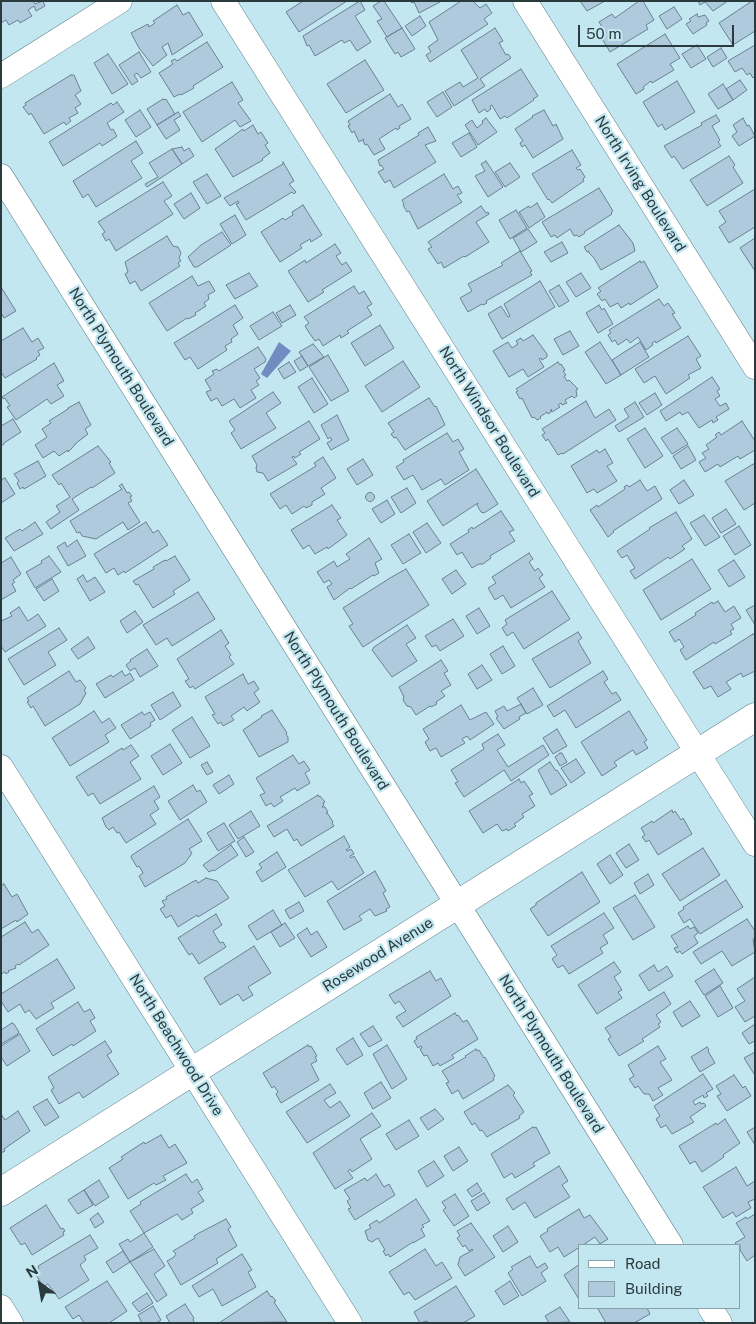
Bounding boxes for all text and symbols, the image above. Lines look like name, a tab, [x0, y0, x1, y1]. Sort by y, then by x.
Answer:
scale bar	[581, 15, 737, 47]
text: 50 m	[586, 25, 621, 42]
street label: North Irving Boulevard	[591, 113, 689, 255]
street label: North Plymouth Boulevard	[65, 284, 177, 450]
street label: North Windsor Boulevard	[435, 343, 543, 501]
street label: North Plymouth Boulevard	[280, 628, 392, 794]
street label: Rosewood Avenue	[319, 914, 437, 996]
street label: North Beachwood Drive	[125, 971, 227, 1119]
street label: North Plymouth Boulevard	[495, 971, 607, 1137]
legend	[578, 1244, 741, 1309]
text: Road	[625, 1255, 661, 1272]
north arrow	[15, 1259, 65, 1309]
text: N	[23, 1262, 41, 1281]
text: Building	[625, 1280, 683, 1297]

